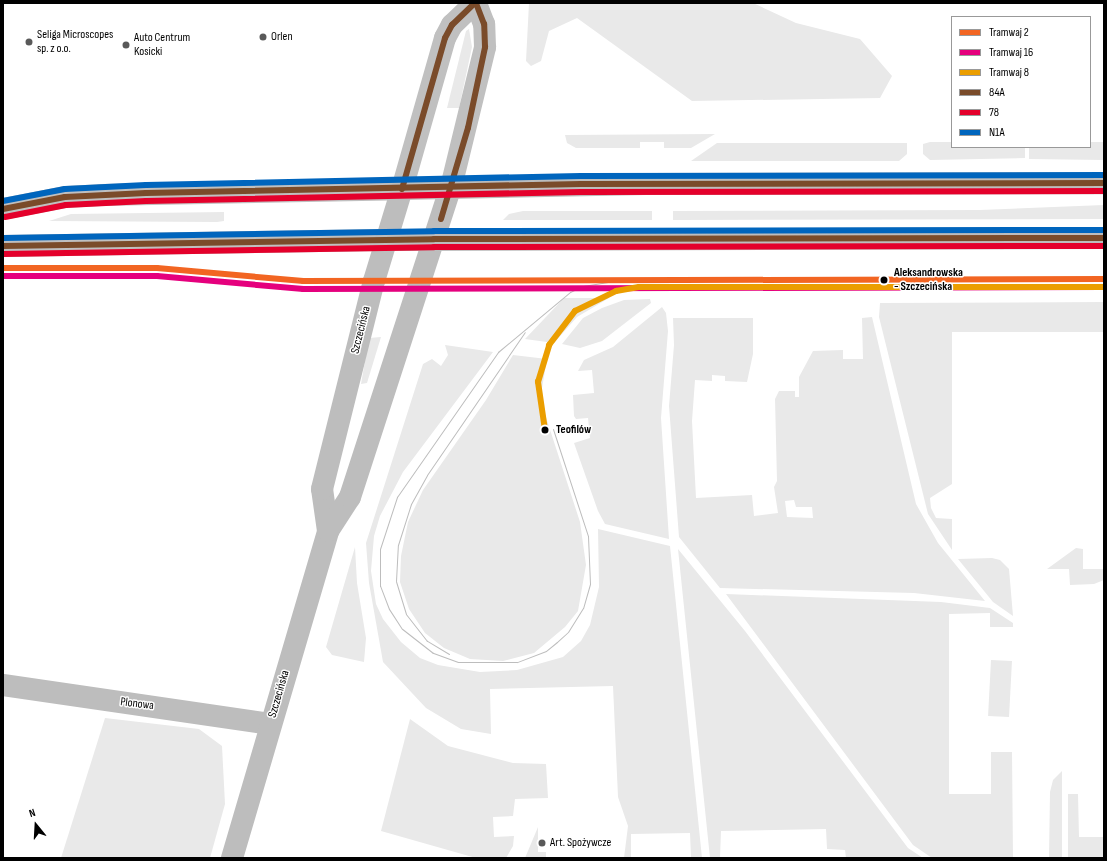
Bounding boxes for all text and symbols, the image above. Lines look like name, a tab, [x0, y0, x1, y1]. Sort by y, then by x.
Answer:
legend	[951, 16, 1091, 148]
text: Tramwaj 2	[989, 25, 1029, 40]
place label: Seliga Microscopes sp. z o.o.	[37, 28, 113, 56]
place label: Orlen	[271, 30, 293, 44]
place label: Auto Centrum Kosicki	[134, 31, 190, 59]
marker: Orlen	[258, 32, 268, 42]
marker: Seliga Microscopes sp. z o.o.	[24, 37, 34, 47]
marker: Auto Centrum Kosicki	[121, 40, 131, 50]
text: Tramwaj 16	[989, 45, 1033, 60]
text: Tramwaj 8	[989, 65, 1029, 80]
text: 84A	[989, 85, 1005, 100]
text: 78	[989, 105, 999, 120]
text: N1A	[989, 125, 1005, 140]
place label: Aleksandrowska - Szczecińska	[894, 266, 963, 294]
marker: Aleksandrowska - Szczecińska	[877, 273, 891, 287]
street label: Szczecińska	[348, 305, 374, 355]
marker: Teofilów	[538, 423, 552, 437]
place label: Teofilów	[556, 423, 591, 437]
street label: Szczecińska	[265, 669, 293, 719]
street label: Plonowa	[119, 695, 155, 713]
north arrow	[16, 805, 56, 845]
text: N	[27, 806, 37, 820]
place label: Art. Spożywcze	[550, 836, 611, 850]
marker: Art. Spożywcze	[537, 838, 547, 848]

